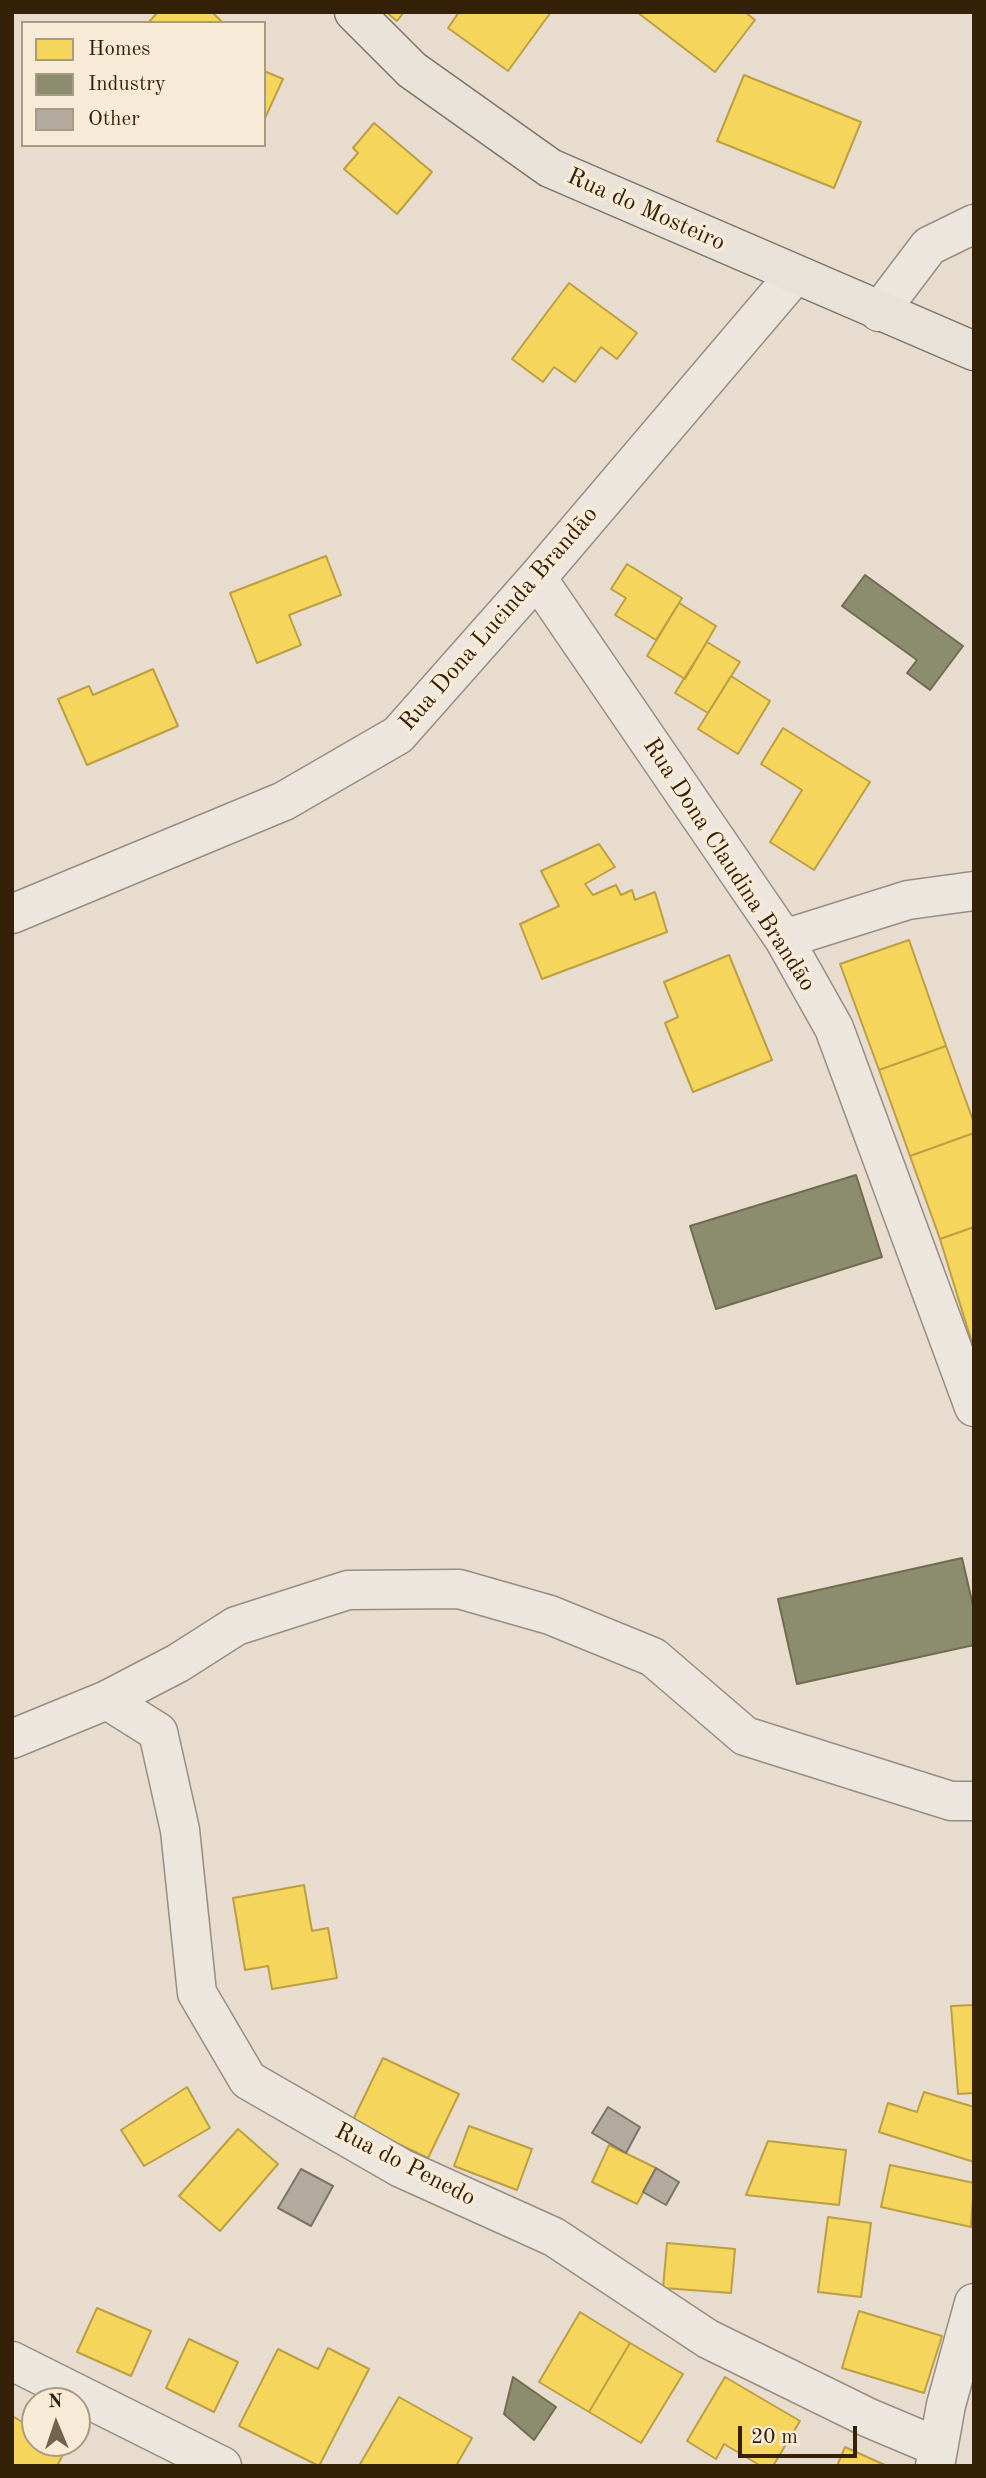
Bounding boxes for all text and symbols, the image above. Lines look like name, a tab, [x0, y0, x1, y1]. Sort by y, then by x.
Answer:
legend	[21, 21, 266, 147]
text: Homes	[88, 39, 150, 60]
text: Industry	[88, 74, 166, 95]
text: Other	[88, 109, 140, 130]
street label: Rua do Mosteiro	[563, 162, 729, 258]
street label: Rua Dona Lucinda Brandão	[394, 501, 604, 737]
street label: Rua Dona Claudina Brandão	[636, 733, 822, 997]
street label: Rua do Penedo	[330, 2117, 480, 2213]
north arrow	[21, 2387, 91, 2457]
text: N	[48, 2393, 63, 2412]
scale bar	[741, 2412, 860, 2456]
text: 20 m	[751, 2427, 798, 2448]

